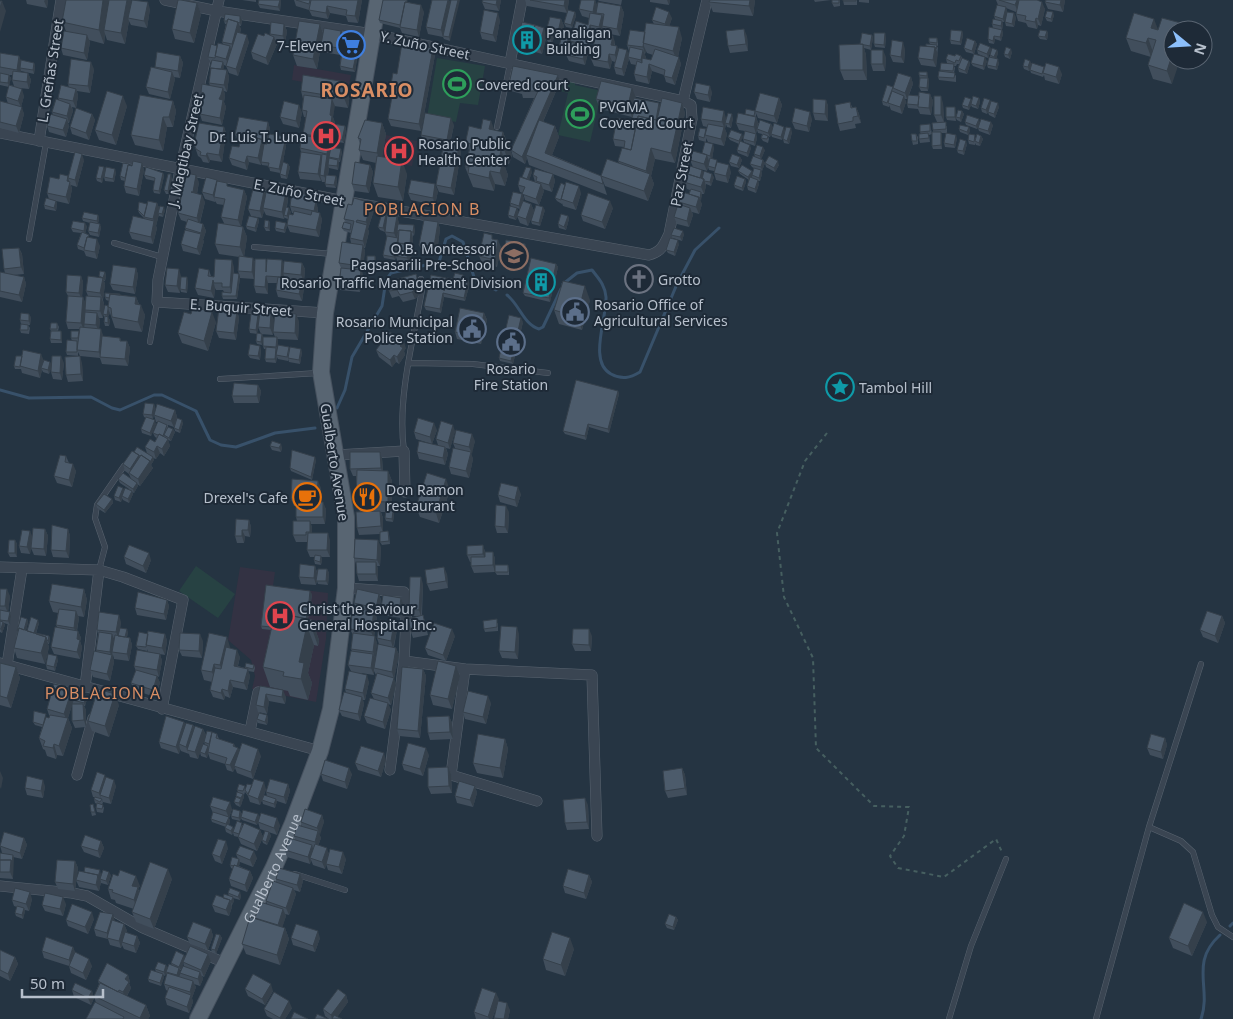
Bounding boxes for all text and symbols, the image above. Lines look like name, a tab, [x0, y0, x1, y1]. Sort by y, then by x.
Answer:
street label: L. Greñas Street	[32, 18, 68, 124]
north arrow	[1163, 20, 1213, 70]
place label: Panaligan Building	[546, 23, 611, 58]
building icon: Panaligan Building	[512, 25, 542, 55]
street label: Y. Zuño Street	[379, 26, 471, 64]
supermarket icon: 7-Eleven	[336, 30, 366, 60]
place label: 7-Eleven	[277, 36, 332, 55]
text: N	[1190, 41, 1212, 58]
sports icon: Covered court	[442, 69, 472, 99]
place label: Covered court	[476, 75, 568, 94]
district label: ROSARIO	[321, 77, 414, 103]
street label: J. Magtibay Street	[162, 92, 207, 210]
place label: PVGMA Covered Court	[599, 97, 694, 132]
sports icon: PVGMA Covered Court	[565, 99, 595, 129]
hospital icon: Dr. Luis T. Luna	[311, 121, 341, 151]
place label: Dr. Luis T. Luna	[209, 127, 307, 146]
place label: Rosario Public Health Center	[418, 134, 511, 169]
hospital icon: Rosario Public Health Center	[384, 136, 414, 166]
street label: Paz Street	[665, 140, 697, 208]
street label: E. Zuño Street	[252, 174, 346, 210]
district label: POBLACION B	[364, 198, 480, 220]
place label: O.B. Montessori Pagsasarili Pre-School	[351, 239, 495, 274]
school or university icon: O.B. Montessori Pagsasarili Pre-School	[499, 241, 529, 271]
church icon: Grotto	[624, 264, 654, 294]
building icon: Rosario Traffic Management Division	[526, 267, 556, 297]
place label: Grotto	[658, 270, 701, 289]
place label: Rosario Traffic Management Division	[281, 273, 522, 292]
street label: E. Buquir Street	[189, 294, 293, 320]
place label: Rosario Office of Agricultural Services	[594, 295, 728, 330]
public building icon: Rosario Office of Agricultural Services	[560, 297, 590, 327]
place label: Rosario Municipal Police Station	[336, 312, 453, 347]
public building icon: Rosario Municipal Police Station	[457, 314, 487, 344]
public building icon: Rosario Fire Station	[496, 327, 526, 357]
place label: Rosario Fire Station	[474, 359, 548, 394]
place icon: Tambol Hill	[825, 372, 855, 402]
place label: Tambol Hill	[859, 378, 932, 397]
street label: Gualberto Avenue	[316, 402, 354, 522]
place label: Don Ramon restaurant	[386, 480, 464, 515]
cafe icon: Drexel's Cafe	[292, 482, 322, 512]
restaurant icon: Don Ramon restaurant	[352, 482, 382, 512]
place label: Drexel's Cafe	[204, 488, 288, 507]
place label: Christ the Saviour General Hospital Inc.	[299, 599, 436, 634]
hospital icon: Christ the Saviour General Hospital Inc.	[265, 601, 295, 631]
district label: POBLACION A	[45, 682, 161, 704]
street label: Gualberto Avenue	[238, 811, 305, 926]
scale bar	[22, 966, 104, 998]
text: 50 m	[30, 973, 65, 993]

